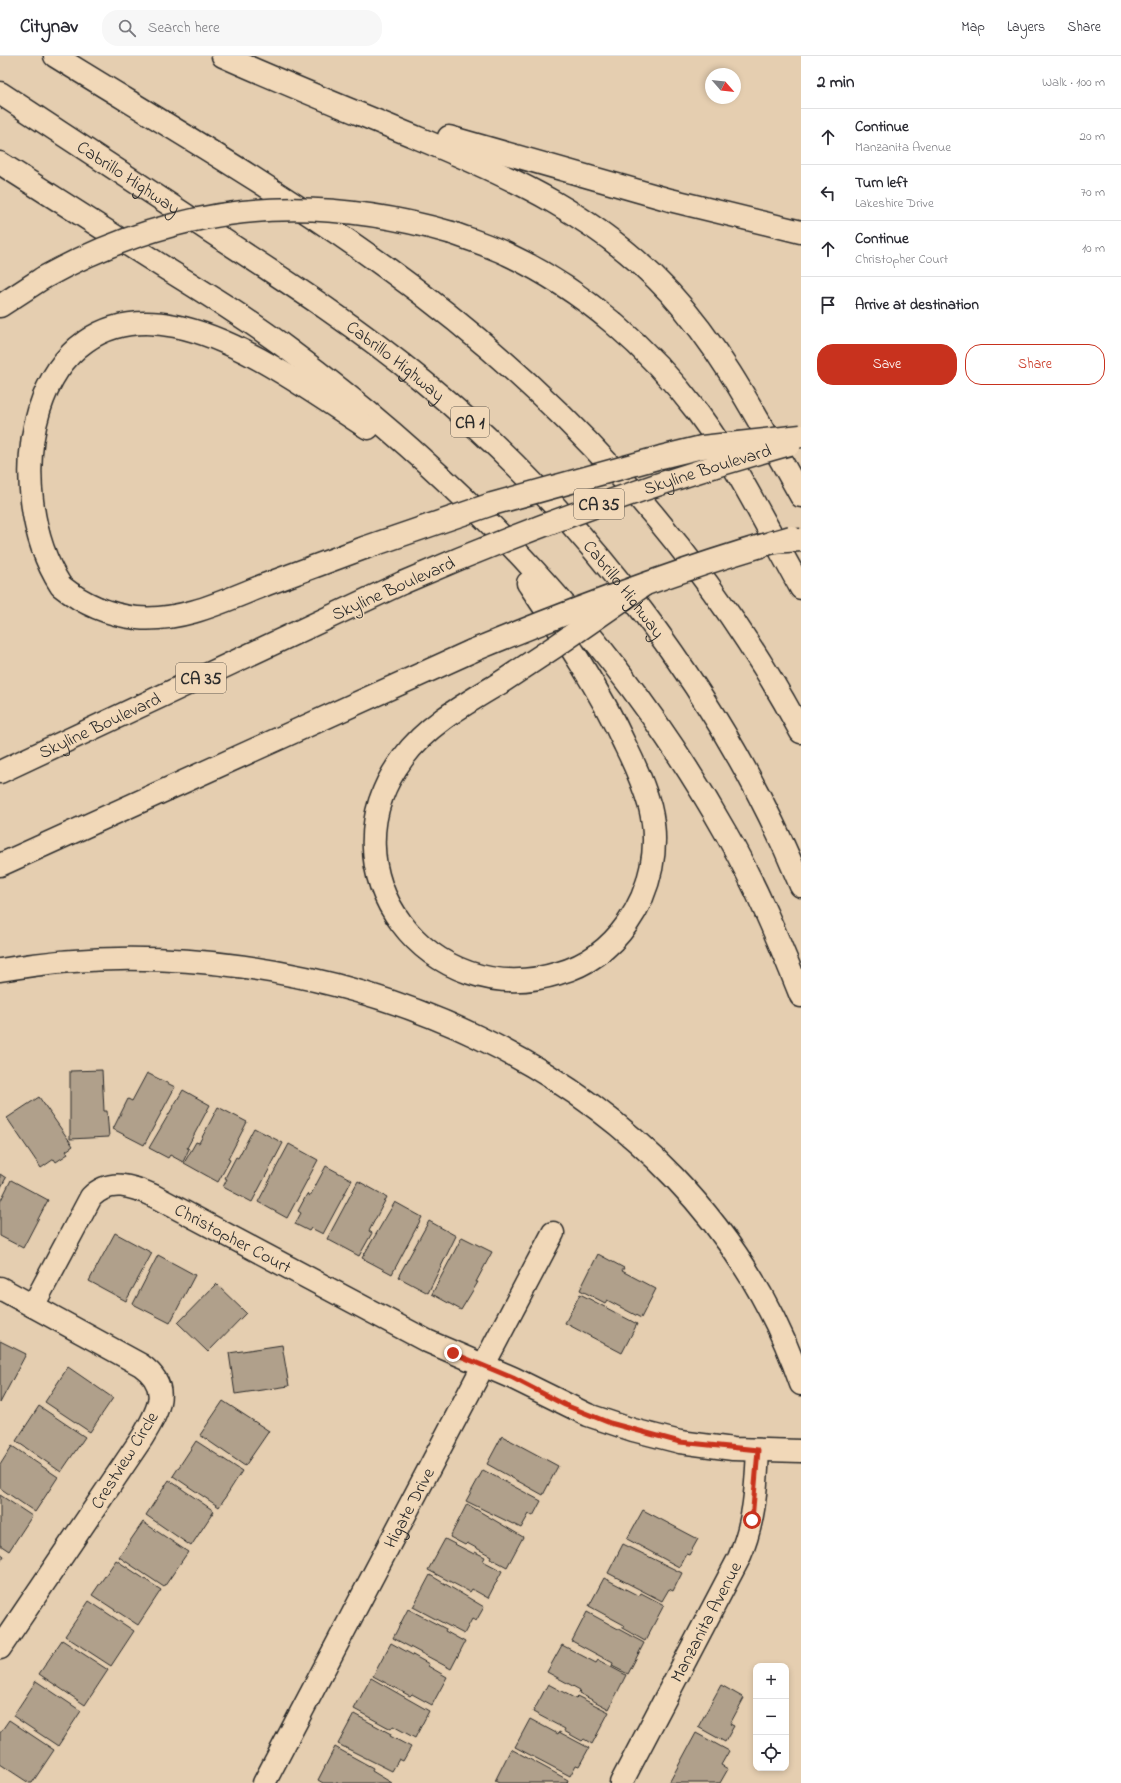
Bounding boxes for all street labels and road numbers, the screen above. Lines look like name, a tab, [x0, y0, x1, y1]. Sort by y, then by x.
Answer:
street label: Cabrillo Highway	[71, 135, 185, 223]
street label: Cabrillo Highway	[340, 315, 450, 409]
road number: CA 1	[451, 407, 489, 437]
street label: Skyline Boulevard	[641, 439, 775, 503]
road number: CA 35	[574, 489, 624, 519]
street label: Cabrillo Highway	[576, 535, 670, 645]
street label: Skyline Boulevard	[328, 551, 460, 629]
road number: CA 35	[176, 663, 226, 693]
street label: Skyline Boulevard	[35, 687, 166, 767]
street label: Christopher Court	[169, 1198, 295, 1282]
street label: Crestview Circle	[85, 1406, 167, 1515]
street label: Higate Drive	[378, 1463, 443, 1554]
street label: Manzanita Avenue	[665, 1557, 750, 1688]

